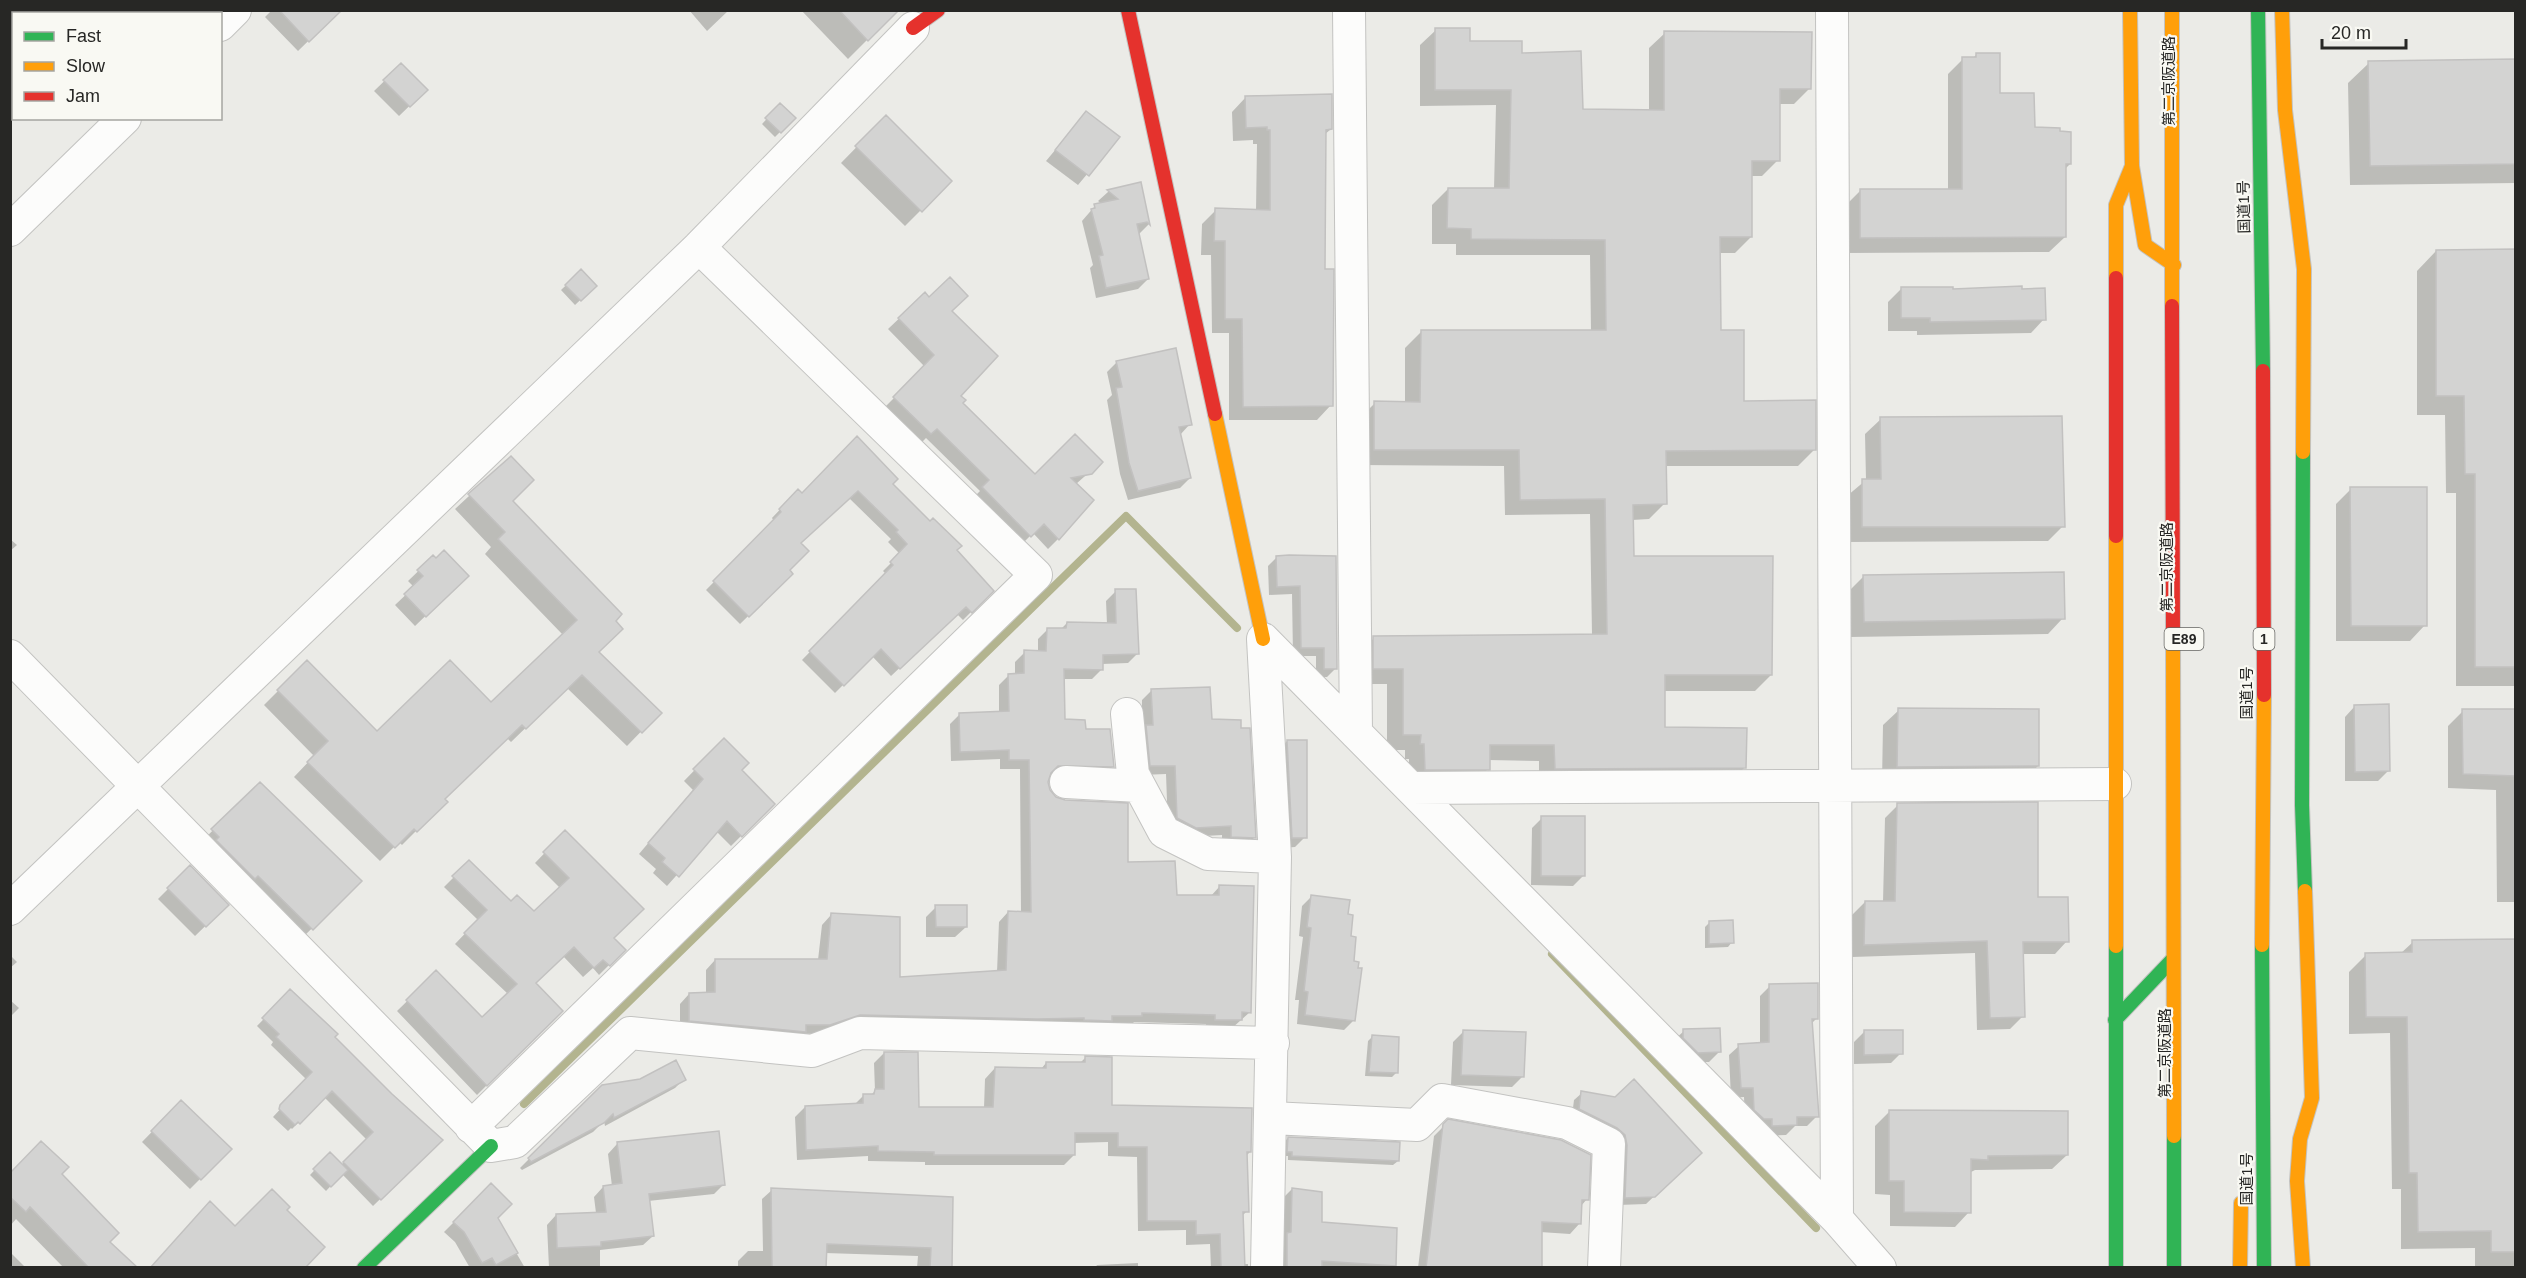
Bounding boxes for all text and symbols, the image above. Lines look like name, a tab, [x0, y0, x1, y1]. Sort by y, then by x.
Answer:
legend	[12, 12, 222, 120]
scale bar	[2322, 12, 2406, 50]
text: 20 m	[2331, 23, 2371, 43]
text: Fast	[66, 26, 101, 46]
street label: 第二京阪道路	[2160, 36, 2177, 126]
text: Slow	[66, 56, 106, 76]
text: Jam	[66, 86, 100, 106]
street label: 国道1号	[2235, 180, 2252, 234]
street label: 第二京阪道路	[2158, 522, 2175, 612]
road number: E89	[2164, 628, 2204, 650]
road number: 1	[2254, 628, 2274, 650]
street label: 国道1号	[2238, 666, 2255, 720]
street label: 第二京阪道路	[2156, 1008, 2173, 1098]
street label: 国道1号	[2238, 1152, 2255, 1206]

